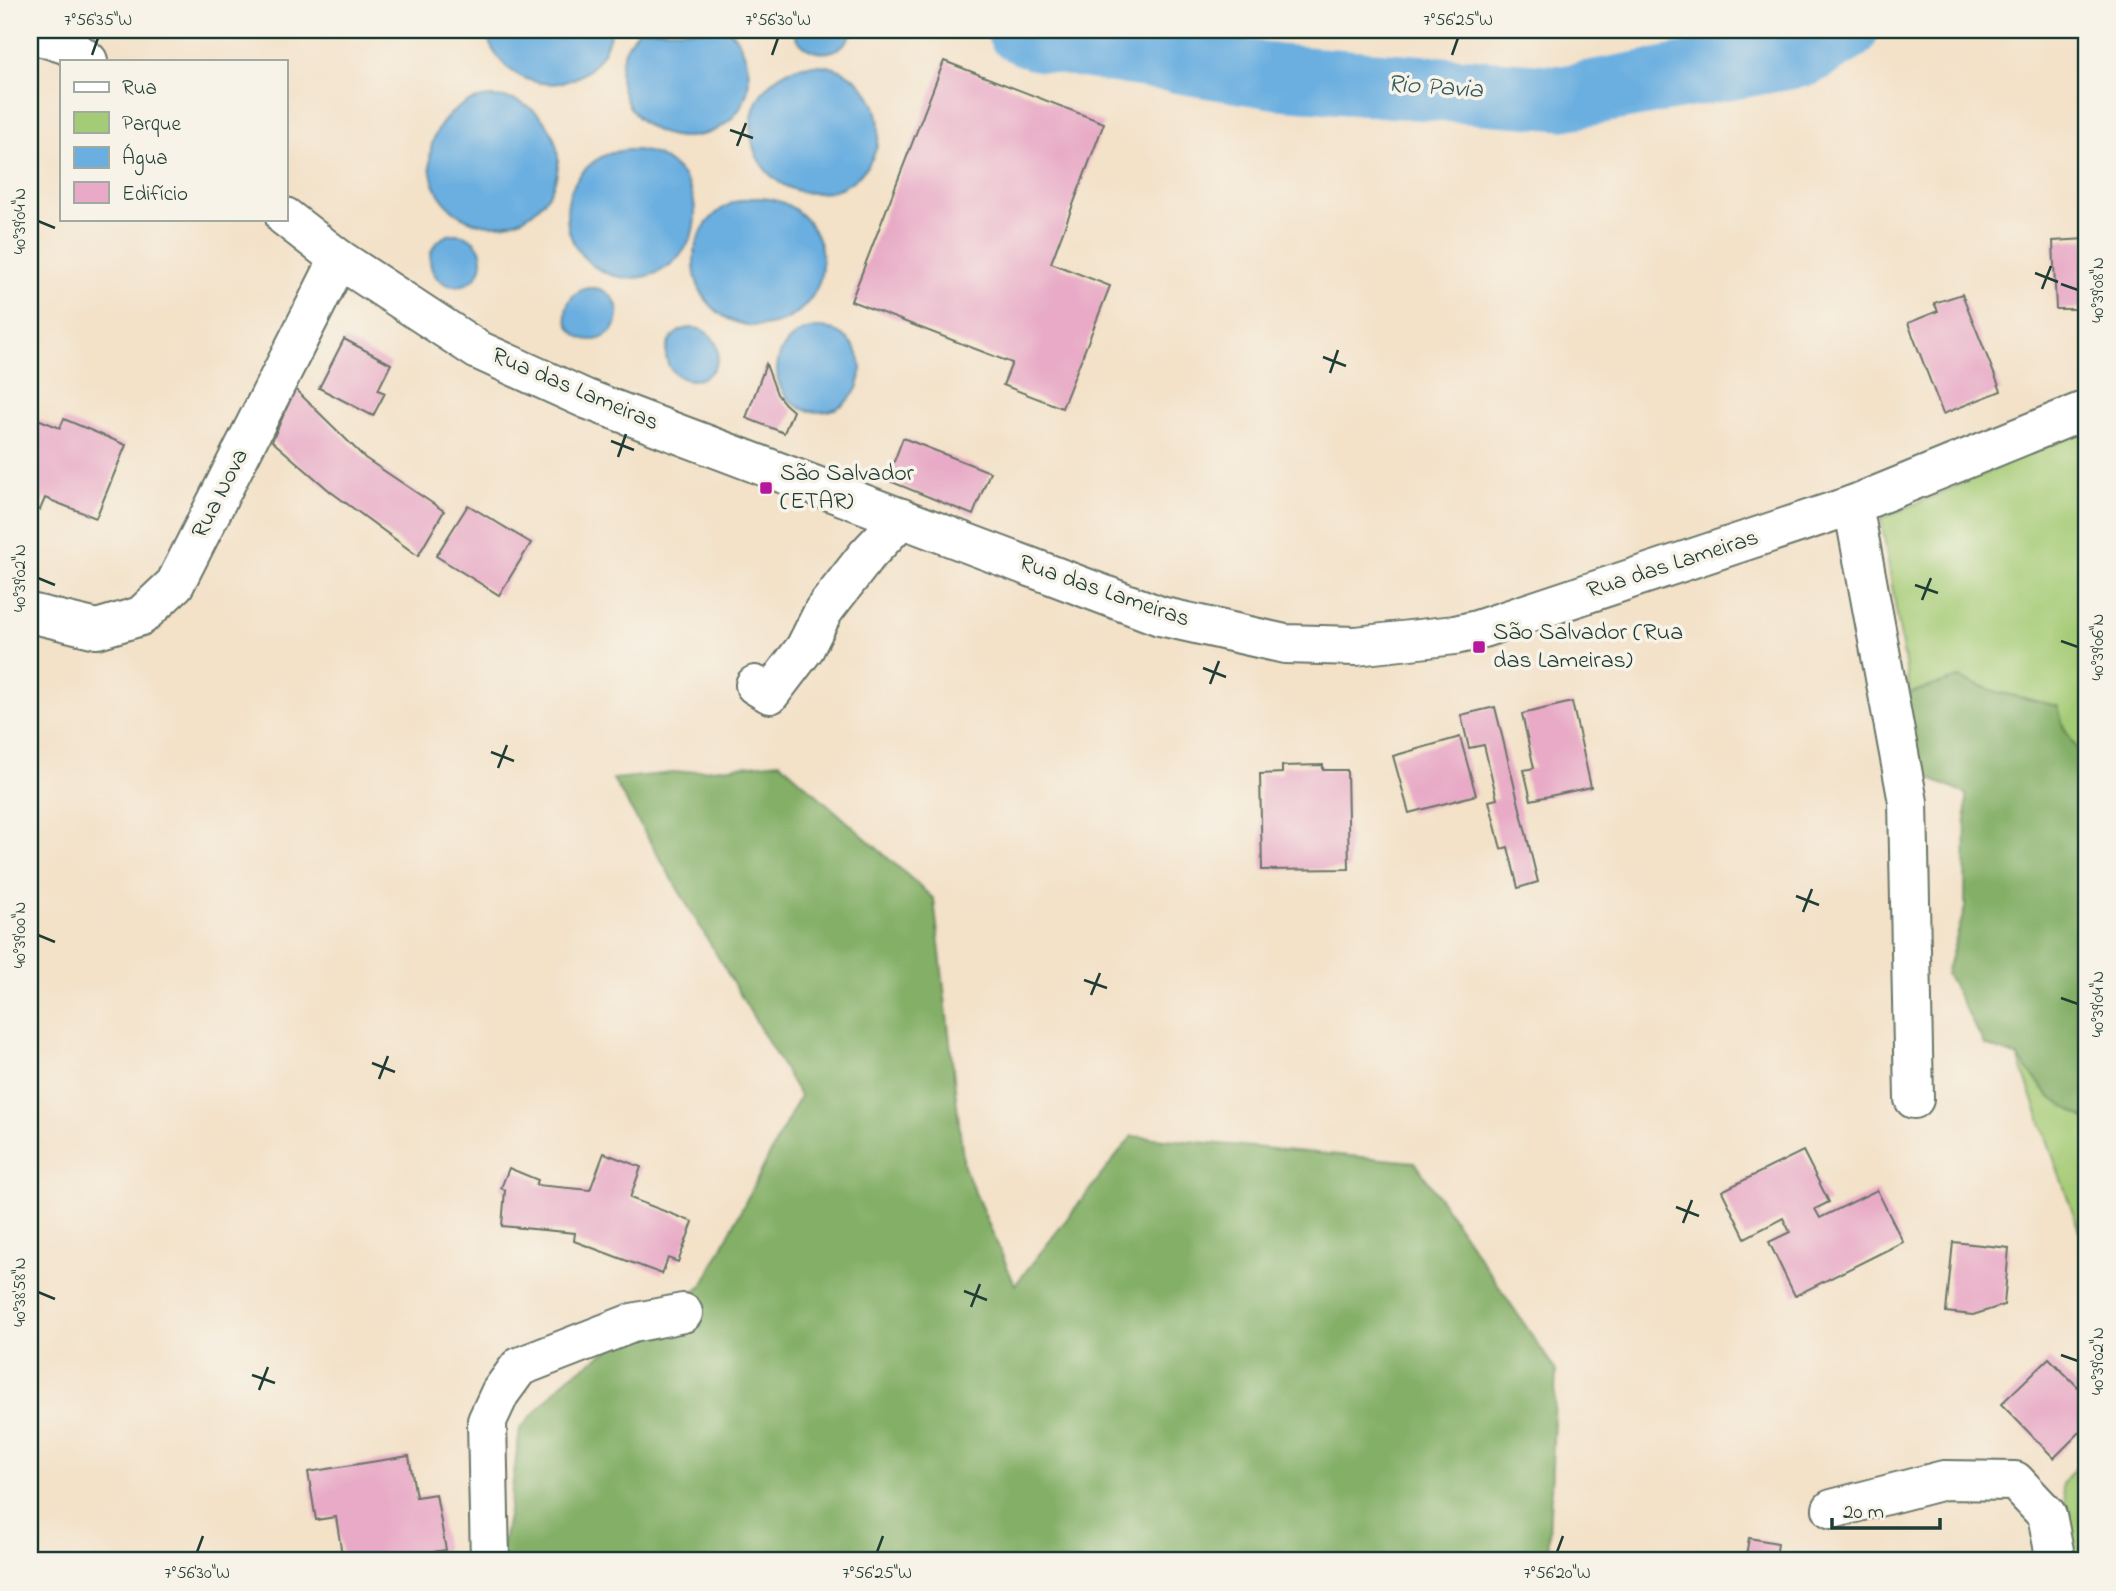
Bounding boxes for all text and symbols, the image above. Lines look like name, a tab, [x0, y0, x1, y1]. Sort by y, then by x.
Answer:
text: 7°56'35"W	[64, 8, 132, 34]
text: 7°56'30"W	[745, 8, 811, 34]
text: 7°56'25"W	[1423, 8, 1493, 34]
legend	[60, 60, 287, 220]
water label: Rio Pavia	[1386, 66, 1485, 110]
text: Rua	[122, 74, 157, 104]
text: Parque	[122, 110, 181, 140]
text: Água	[122, 143, 168, 176]
text: Edifício	[122, 180, 188, 210]
text: 40°39'04"N	[8, 188, 34, 254]
text: 40°39'08"N	[2086, 257, 2112, 323]
street label: Rua das Lameiras	[486, 339, 664, 441]
street label: Rua Nova	[183, 443, 259, 545]
place label: São Salvador (ETAR)	[780, 457, 915, 520]
marker: São Salvador (ETAR)	[758, 480, 774, 496]
street label: Rua das Lameiras	[1583, 521, 1763, 609]
text: 40°39'02"N	[8, 544, 34, 612]
street label: Rua das Lameiras	[1014, 546, 1194, 638]
text: 40°39'06"N	[2086, 614, 2112, 680]
place label: São Salvador (Rua das Lameiras)	[1493, 616, 1683, 679]
marker: São Salvador (Rua das Lameiras)	[1471, 639, 1487, 655]
text: 40°39'00"N	[8, 902, 34, 968]
text: 40°39'04"N	[2086, 971, 2112, 1037]
text: 40°38'58"N	[8, 1257, 34, 1327]
text: 40°39'02"N	[2086, 1327, 2112, 1395]
scale bar	[1832, 1486, 1941, 1530]
text: 20 m	[1843, 1498, 1884, 1528]
text: 7°56'30"W	[164, 1561, 230, 1587]
text: 7°56'25"W	[842, 1561, 912, 1587]
text: 7°56'20"W	[1523, 1561, 1591, 1587]

